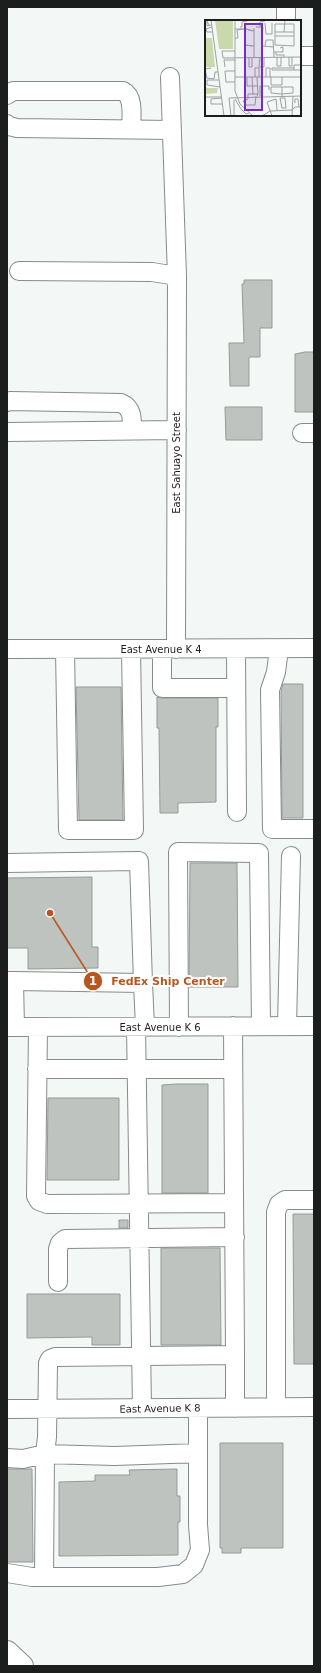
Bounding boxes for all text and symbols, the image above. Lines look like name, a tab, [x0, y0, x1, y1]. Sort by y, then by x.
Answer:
inset map	[205, 20, 301, 116]
street label: East Sahuayo Street	[171, 412, 182, 514]
street label: East Avenue K 4	[120, 644, 202, 655]
callout: FedEx Ship Center	[83, 969, 233, 992]
text: 1	[89, 974, 97, 988]
text: FedEx Ship Center	[111, 975, 225, 988]
street label: East Avenue K 6	[119, 1022, 201, 1033]
street label: East Avenue K 8	[119, 1402, 201, 1415]

